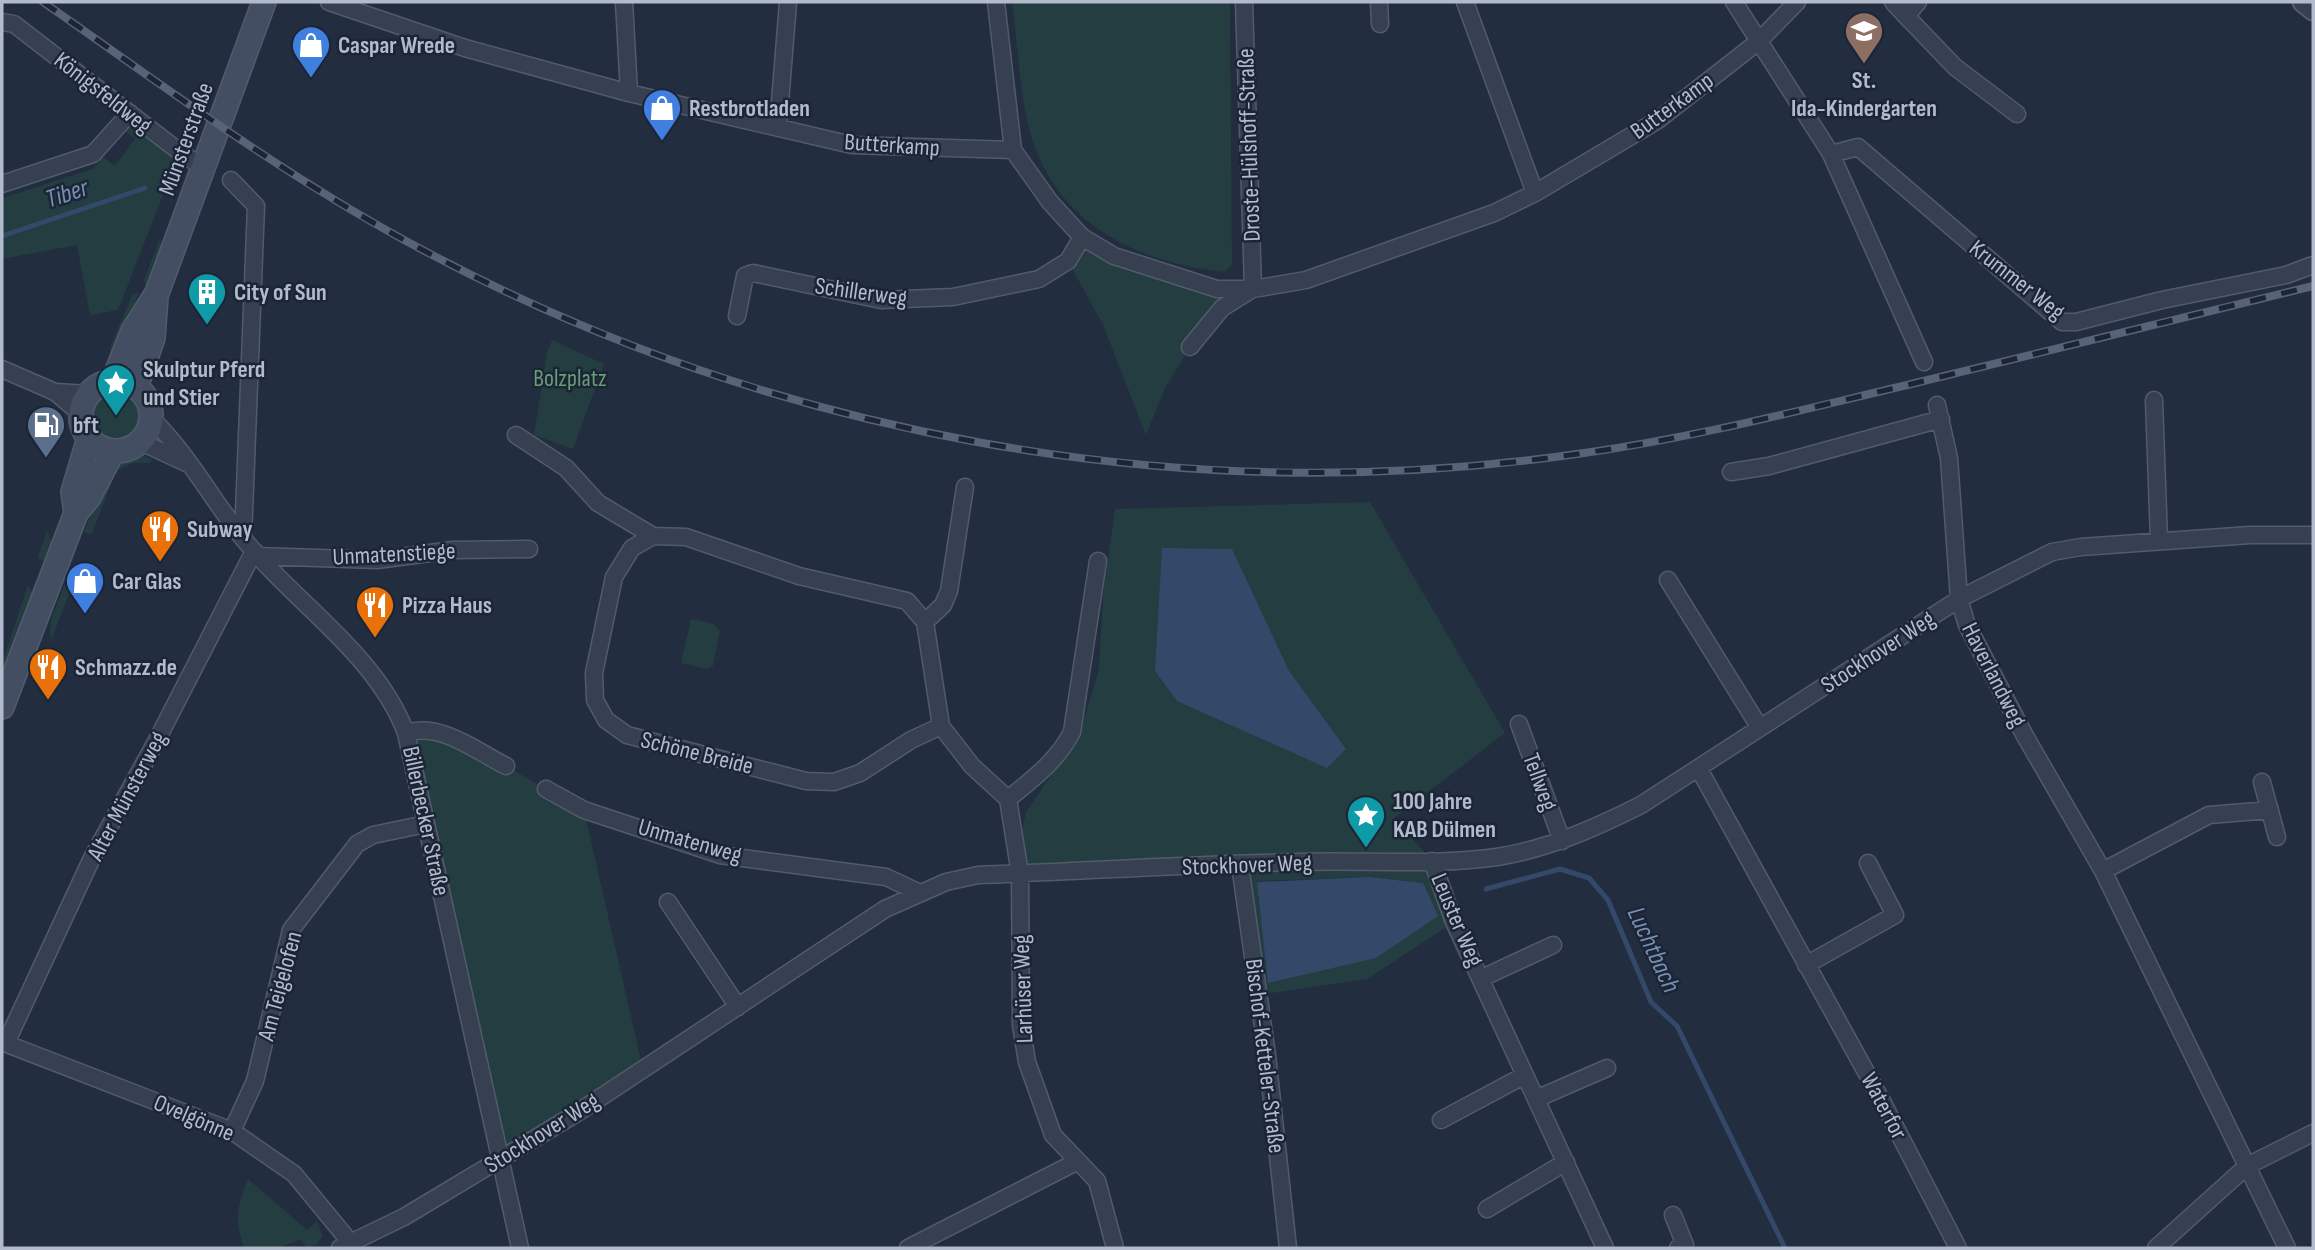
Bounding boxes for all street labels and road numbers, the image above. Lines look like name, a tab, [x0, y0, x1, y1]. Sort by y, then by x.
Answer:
street label: Königsfeldweg	[48, 46, 158, 140]
street label: Droste-Hülshoff-Straße	[1231, 48, 1267, 242]
street label: Butterkamp	[1625, 66, 1719, 146]
street label: Münsterstraße	[152, 79, 220, 199]
street label: Butterkamp	[843, 127, 941, 163]
street label: Krummer Weg	[1963, 234, 2071, 326]
street label: Schillerweg	[813, 271, 909, 313]
street label: Unmatenstiege	[332, 536, 456, 572]
street label: Stockhover Weg	[1816, 604, 1940, 700]
street label: Haverlandweg	[1955, 618, 2033, 732]
street label: Schöne Breide	[638, 725, 756, 781]
street label: Alter Münsterweg	[80, 726, 173, 867]
street label: Billerbecker Straße	[396, 744, 456, 898]
street label: Tellweg	[1516, 749, 1564, 815]
street label: Unmatenweg	[635, 812, 745, 870]
street label: Stockhover Weg	[1182, 848, 1312, 882]
street label: Leuster Weg	[1424, 869, 1490, 971]
street label: Am Teigelofen	[251, 928, 309, 1045]
street label: Larhüser Weg	[1007, 934, 1039, 1044]
street label: Bischof-Ketteler-Straße	[1239, 957, 1291, 1155]
street label: Waterfor	[1854, 1068, 1914, 1144]
street label: Stockhover Weg	[479, 1086, 605, 1180]
street label: Ovelgönne	[149, 1088, 239, 1148]

